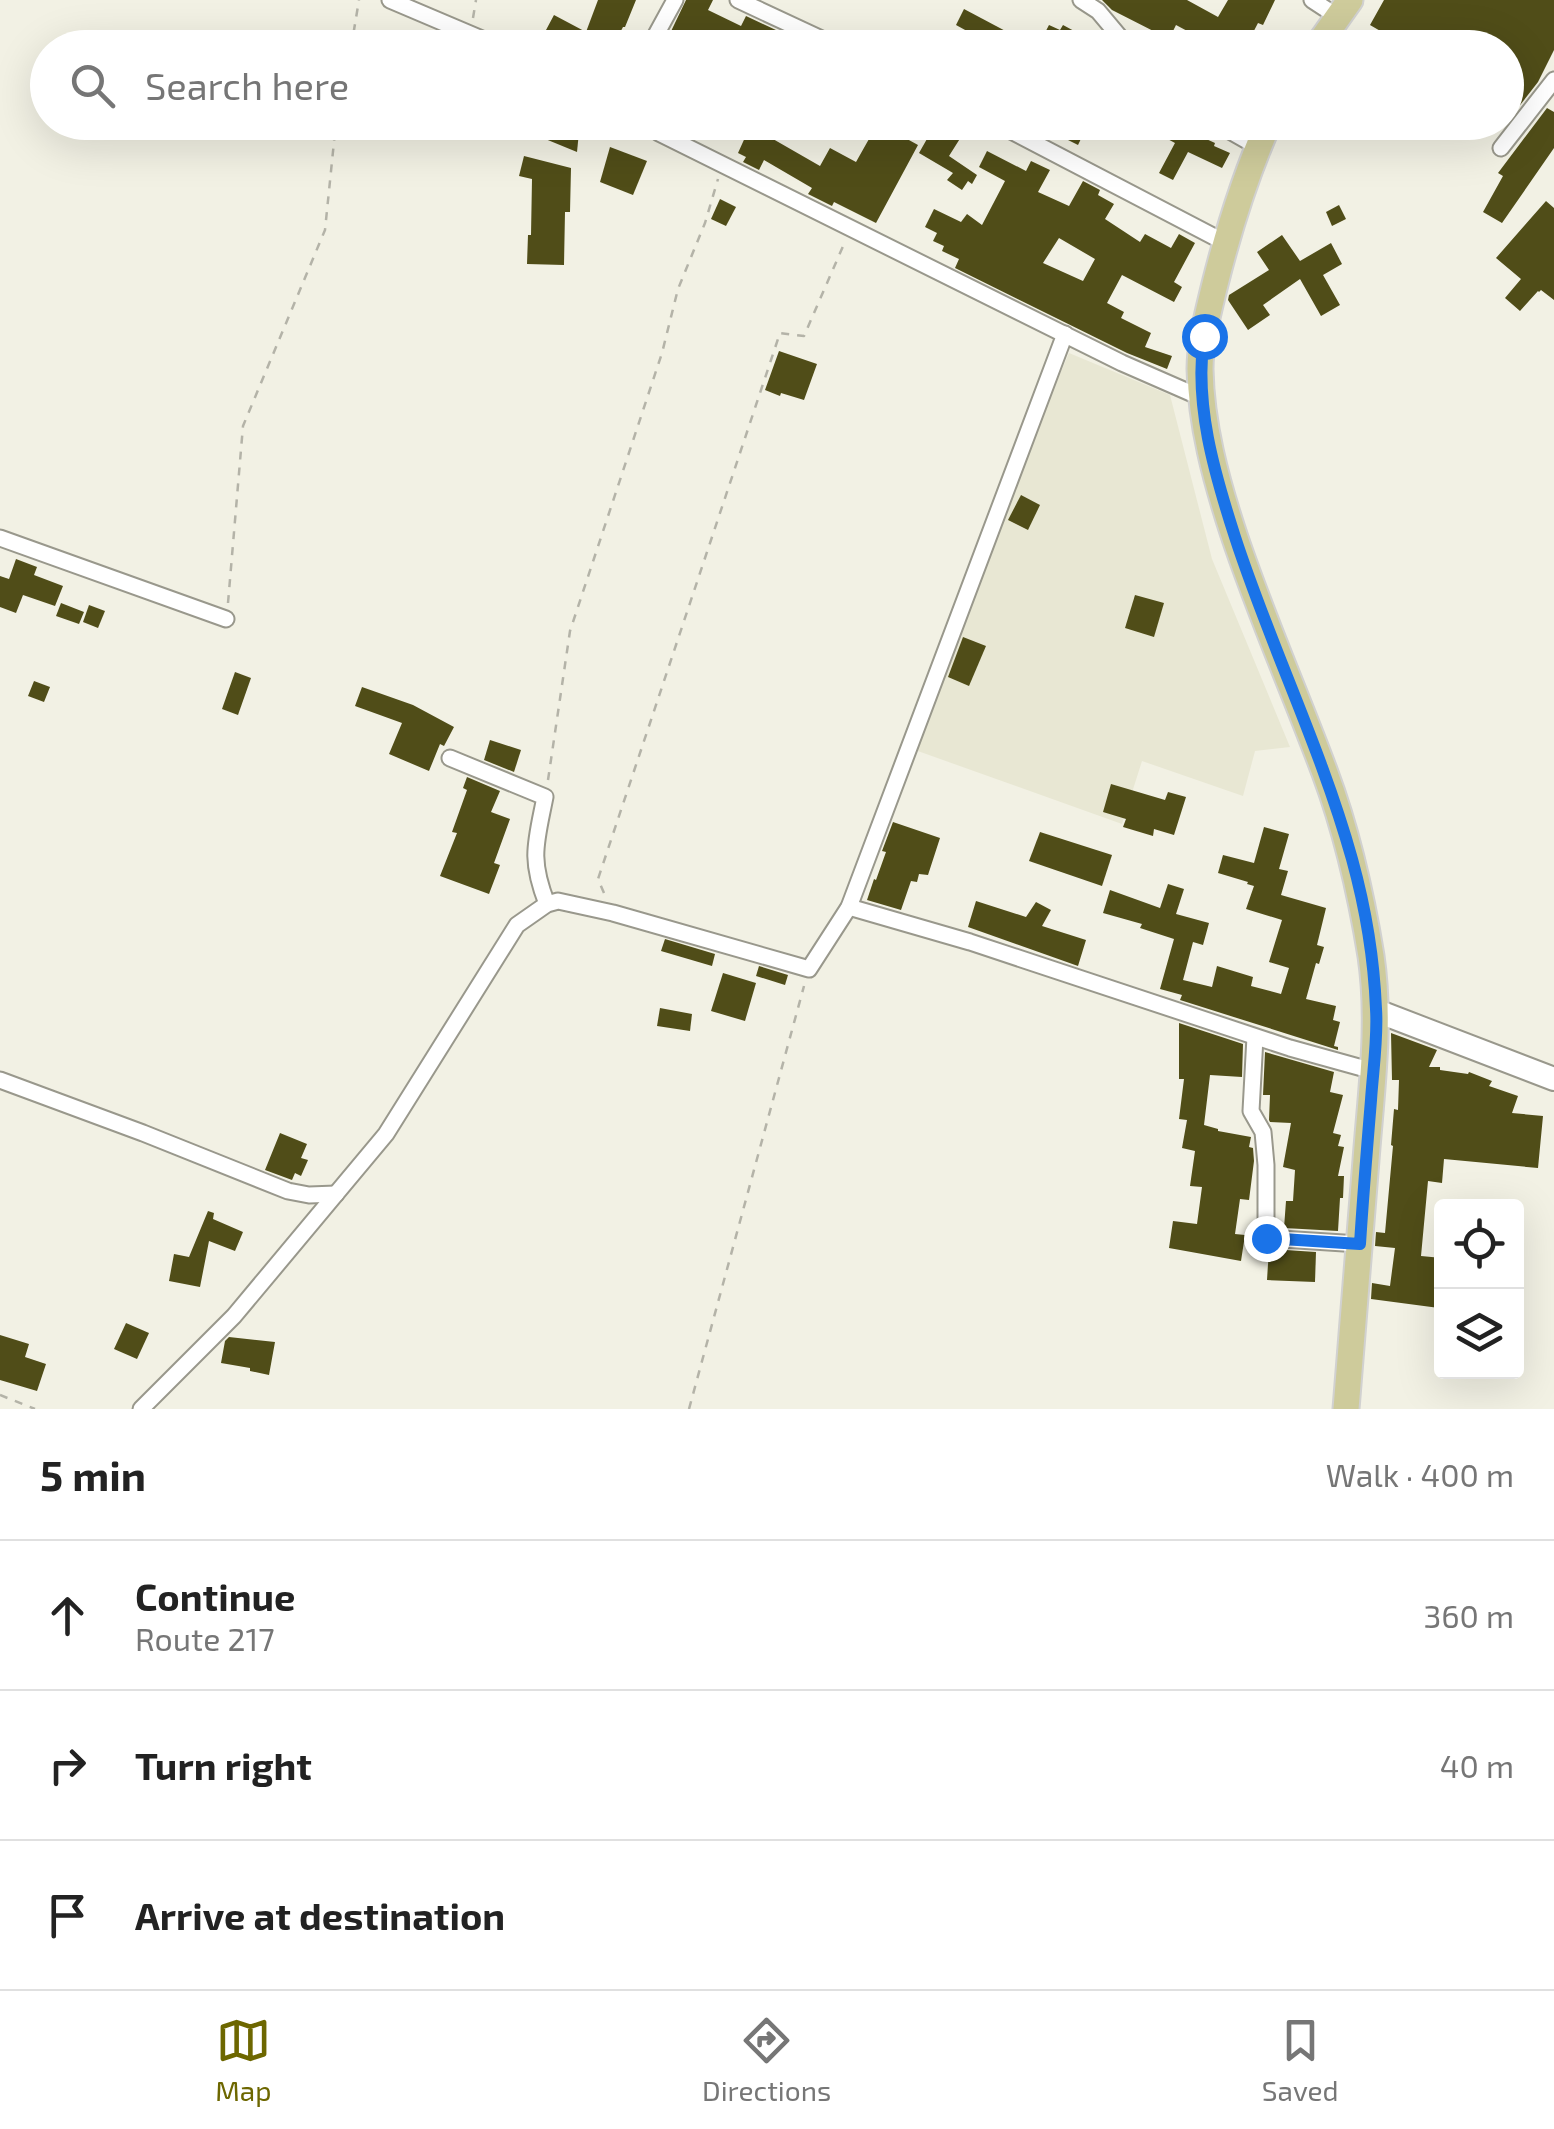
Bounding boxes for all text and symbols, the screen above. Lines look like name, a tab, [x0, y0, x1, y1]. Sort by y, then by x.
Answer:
search box	[30, 30, 1524, 140]
icon: search	[65, 58, 120, 113]
text: Search here	[145, 62, 349, 108]
route start	[1182, 314, 1228, 360]
map controls	[1434, 1199, 1524, 1379]
button: locate	[1434, 1199, 1524, 1289]
route end	[1244, 1216, 1290, 1262]
button: layers	[1434, 1289, 1524, 1379]
text: 5 min	[40, 1449, 146, 1499]
text: Walk · 400 m	[1326, 1455, 1514, 1493]
text: Continue	[135, 1573, 295, 1619]
icon: ahead	[40, 1588, 95, 1643]
text: 360 m	[1423, 1596, 1514, 1634]
text: Route 217	[135, 1619, 275, 1657]
icon: right	[40, 1738, 95, 1793]
text: Turn right	[135, 1742, 312, 1788]
text: 40 m	[1440, 1746, 1514, 1784]
icon: arrive	[40, 1888, 95, 1943]
text: Arrive at destination	[135, 1892, 505, 1938]
tab: Map	[215, 2013, 271, 2107]
tab: Directions	[702, 2013, 831, 2107]
tab: Saved	[1262, 2013, 1339, 2107]

